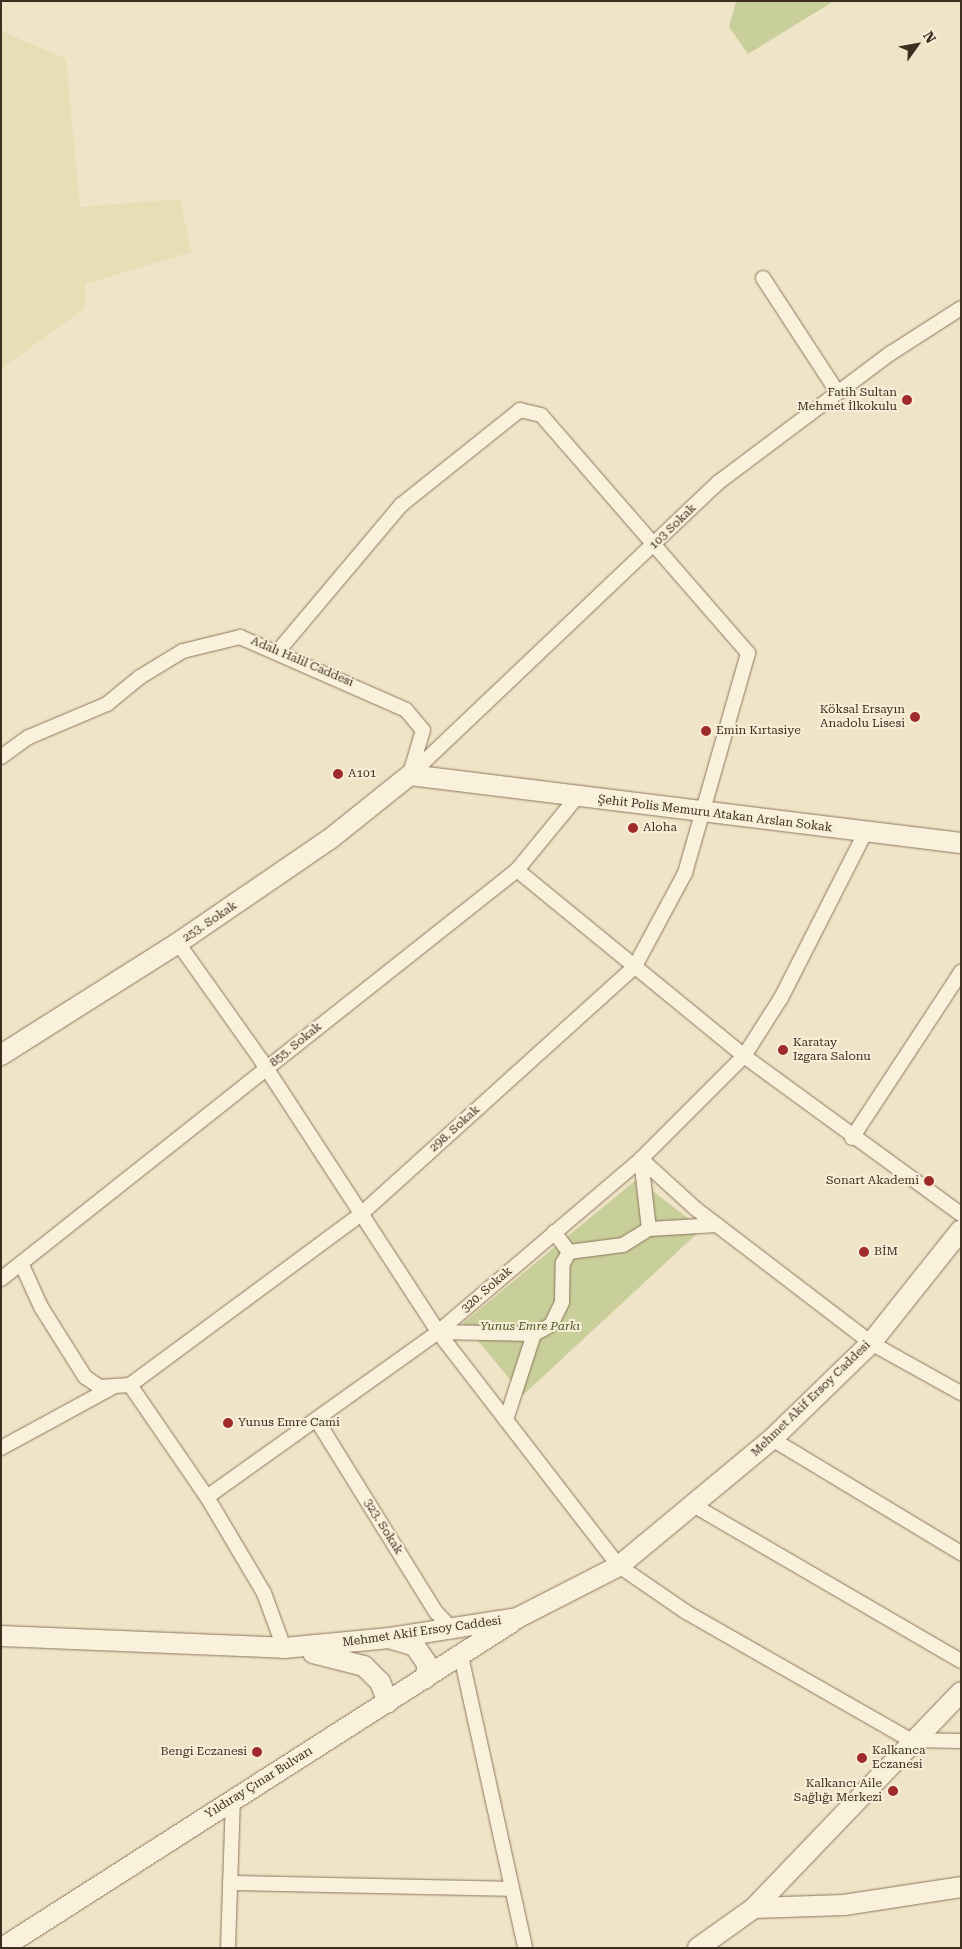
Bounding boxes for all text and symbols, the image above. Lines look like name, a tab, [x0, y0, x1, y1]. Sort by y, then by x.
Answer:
north arrow	[892, 20, 942, 70]
text: N	[920, 28, 939, 46]
place label: Fatih Sultan Mehmet İlkokulu	[797, 386, 897, 414]
marker: Fatih Sultan Mehmet İlkokulu	[901, 394, 913, 406]
street label: 103 Sokak	[647, 501, 699, 553]
street label: Adalı Halil Caddesi	[248, 634, 356, 690]
place label: Köksal Ersayın Anadolu Lisesi	[820, 703, 905, 731]
marker: Köksal Ersayın Anadolu Lisesi	[909, 711, 921, 723]
place label: Emin Kırtasiye	[716, 724, 801, 738]
marker: Emin Kırtasiye	[700, 725, 712, 737]
place label: A101	[348, 767, 377, 781]
marker: A101	[332, 768, 344, 780]
street label: Şehit Polis Memuru Atakan Arslan Sokak	[597, 792, 833, 836]
place label: Aloha	[643, 821, 677, 835]
marker: Aloha	[627, 822, 639, 834]
street label: 253. Sokak	[180, 899, 240, 945]
street label: 855. Sokak	[267, 1020, 325, 1070]
place label: Karatay Izgara Salonu	[793, 1036, 871, 1064]
marker: Karatay Izgara Salonu	[777, 1044, 789, 1056]
street label: 298. Sokak	[427, 1103, 483, 1155]
place label: Sonart Akademi	[826, 1174, 919, 1188]
marker: Sonart Akademi	[923, 1175, 935, 1187]
place label: BİM	[874, 1245, 898, 1259]
marker: BİM	[858, 1246, 870, 1258]
street label: 320. Sokak	[459, 1264, 515, 1316]
park label: Yunus Emre Parkı	[480, 1320, 580, 1334]
street label: Mehmet Akif Ersoy Caddesi	[748, 1338, 874, 1460]
place label: Yunus Emre Cami	[238, 1416, 340, 1430]
marker: Yunus Emre Cami	[222, 1417, 234, 1429]
street label: 323. Sokak	[360, 1497, 406, 1557]
street label: Mehmet Akif Ersoy Caddesi	[342, 1614, 502, 1650]
street label: Yıldıray Çınar Bulvarı	[203, 1744, 315, 1822]
place label: Kalkanca Eczanesi	[872, 1744, 925, 1772]
place label: Bengi Eczanesi	[160, 1745, 247, 1759]
marker: Bengi Eczanesi	[251, 1746, 263, 1758]
marker: Kalkanca Eczanesi	[856, 1752, 868, 1764]
place label: Kalkancı Aile Sağlığı Merkezi	[794, 1777, 882, 1805]
marker: Kalkancı Aile Sağlığı Merkezi	[886, 1784, 900, 1798]

